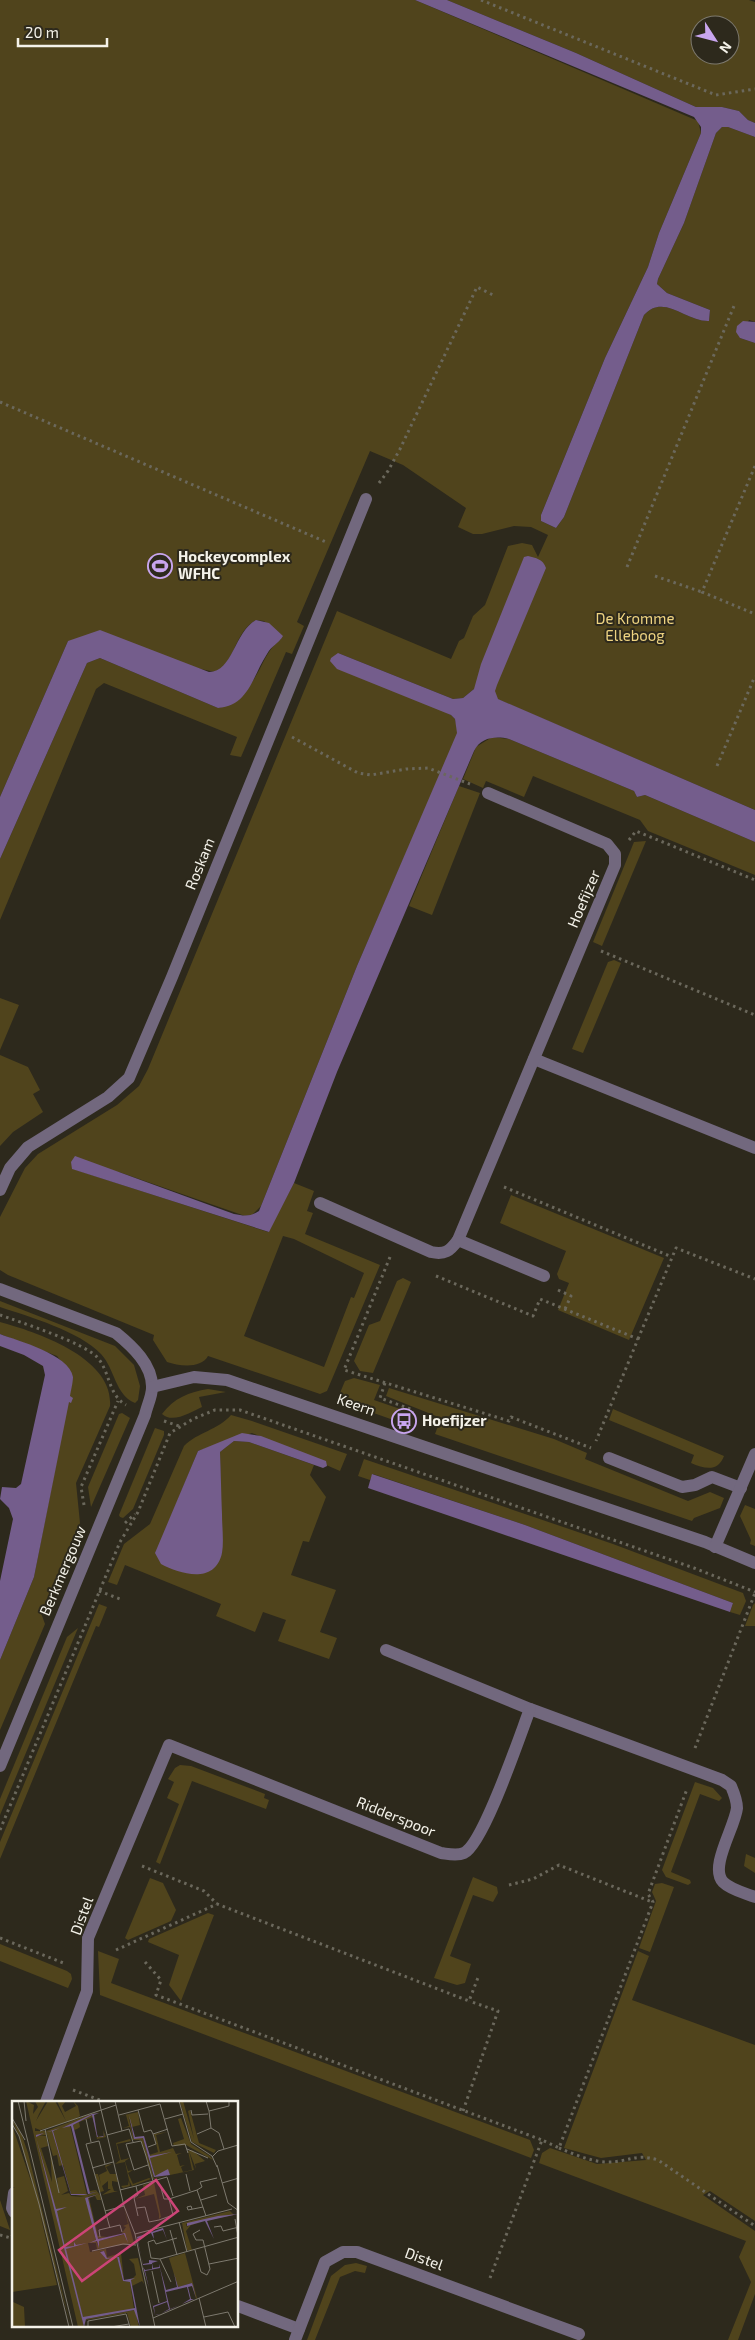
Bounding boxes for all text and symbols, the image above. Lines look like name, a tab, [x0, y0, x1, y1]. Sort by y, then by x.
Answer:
scale bar	[18, 15, 106, 47]
north arrow	[690, 15, 740, 65]
text: 20 m	[25, 23, 59, 41]
text: N	[716, 39, 736, 57]
place label: Hockeycomplex WFHC	[178, 547, 291, 582]
sports icon: Hockeycomplex WFHC	[147, 553, 173, 579]
park label: De Kromme Elleboog	[596, 609, 674, 644]
street label: Roskam	[181, 835, 218, 892]
street label: Hoefijzer	[563, 867, 604, 931]
street label: Keern	[335, 1389, 378, 1419]
bus stop icon: Hoefijzer	[391, 1408, 417, 1434]
place label: Hoefijzer	[422, 1411, 487, 1429]
street label: Berkmergouw	[35, 1523, 89, 1618]
street label: Ridderspoor	[354, 1792, 439, 1840]
street label: Distel	[66, 1893, 96, 1937]
inset map	[12, 2101, 239, 2328]
street label: Distel	[403, 2243, 447, 2273]

